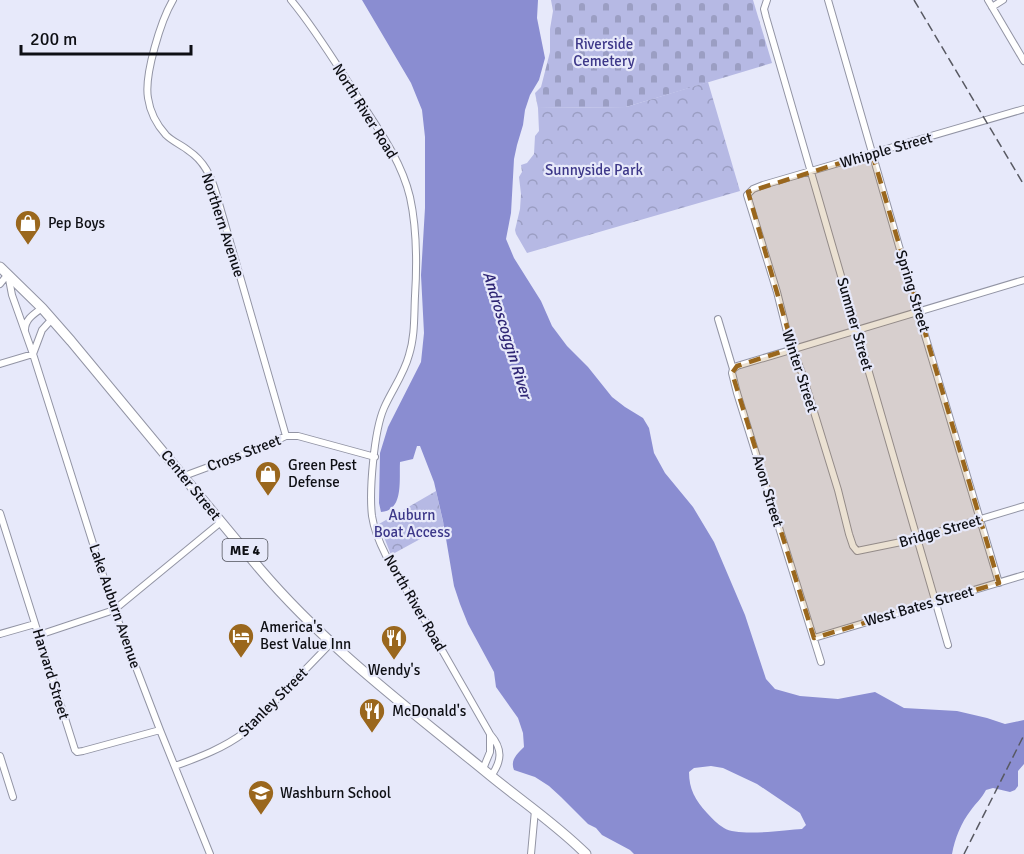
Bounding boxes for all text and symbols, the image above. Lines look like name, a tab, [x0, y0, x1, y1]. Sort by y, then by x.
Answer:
scale bar	[21, 18, 190, 56]
text: 200 m	[30, 28, 77, 50]
park label: Riverside Cemetery	[573, 35, 635, 70]
street label: North River Road	[329, 60, 401, 162]
street label: Whipple Street	[838, 128, 934, 172]
park label: Sunnyside Park	[545, 161, 643, 179]
street label: Northern Avenue	[198, 171, 248, 279]
shop icon: Pep Boys	[13, 208, 43, 246]
place label: Pep Boys	[48, 214, 106, 232]
street label: Spring Street	[892, 248, 934, 334]
water label: Androscoggin River	[478, 269, 536, 403]
street label: Summer Street	[833, 275, 877, 373]
street label: Winter Street	[778, 328, 822, 414]
street label: Cross Street	[205, 431, 283, 475]
street label: Center Street	[157, 446, 225, 524]
street label: Avon Street	[749, 453, 787, 529]
place label: Green Pest Defense	[288, 456, 357, 491]
shop icon: Green Pest Defense	[253, 459, 283, 497]
park label: Auburn Boat Access	[374, 506, 451, 541]
street label: Bridge Street	[897, 511, 983, 551]
road number: ME 4	[222, 539, 268, 561]
street label: Lake Auburn Avenue	[85, 541, 145, 671]
street label: North River Road	[380, 552, 450, 655]
street label: West Bates Street	[862, 582, 976, 630]
place label: America's Best Value Inn	[260, 618, 351, 653]
hotel icon: America's Best Value Inn	[226, 621, 256, 659]
restaurant icon: Wendy's	[379, 623, 409, 661]
street label: Harvard Street	[29, 627, 73, 721]
place label: Wendy's	[368, 661, 421, 679]
street label: Stanley Street	[235, 664, 311, 740]
restaurant icon: McDonald's	[357, 696, 387, 734]
place label: McDonald's	[392, 702, 467, 720]
school or university icon: Washburn School	[246, 778, 276, 816]
place label: Washburn School	[280, 784, 391, 802]

